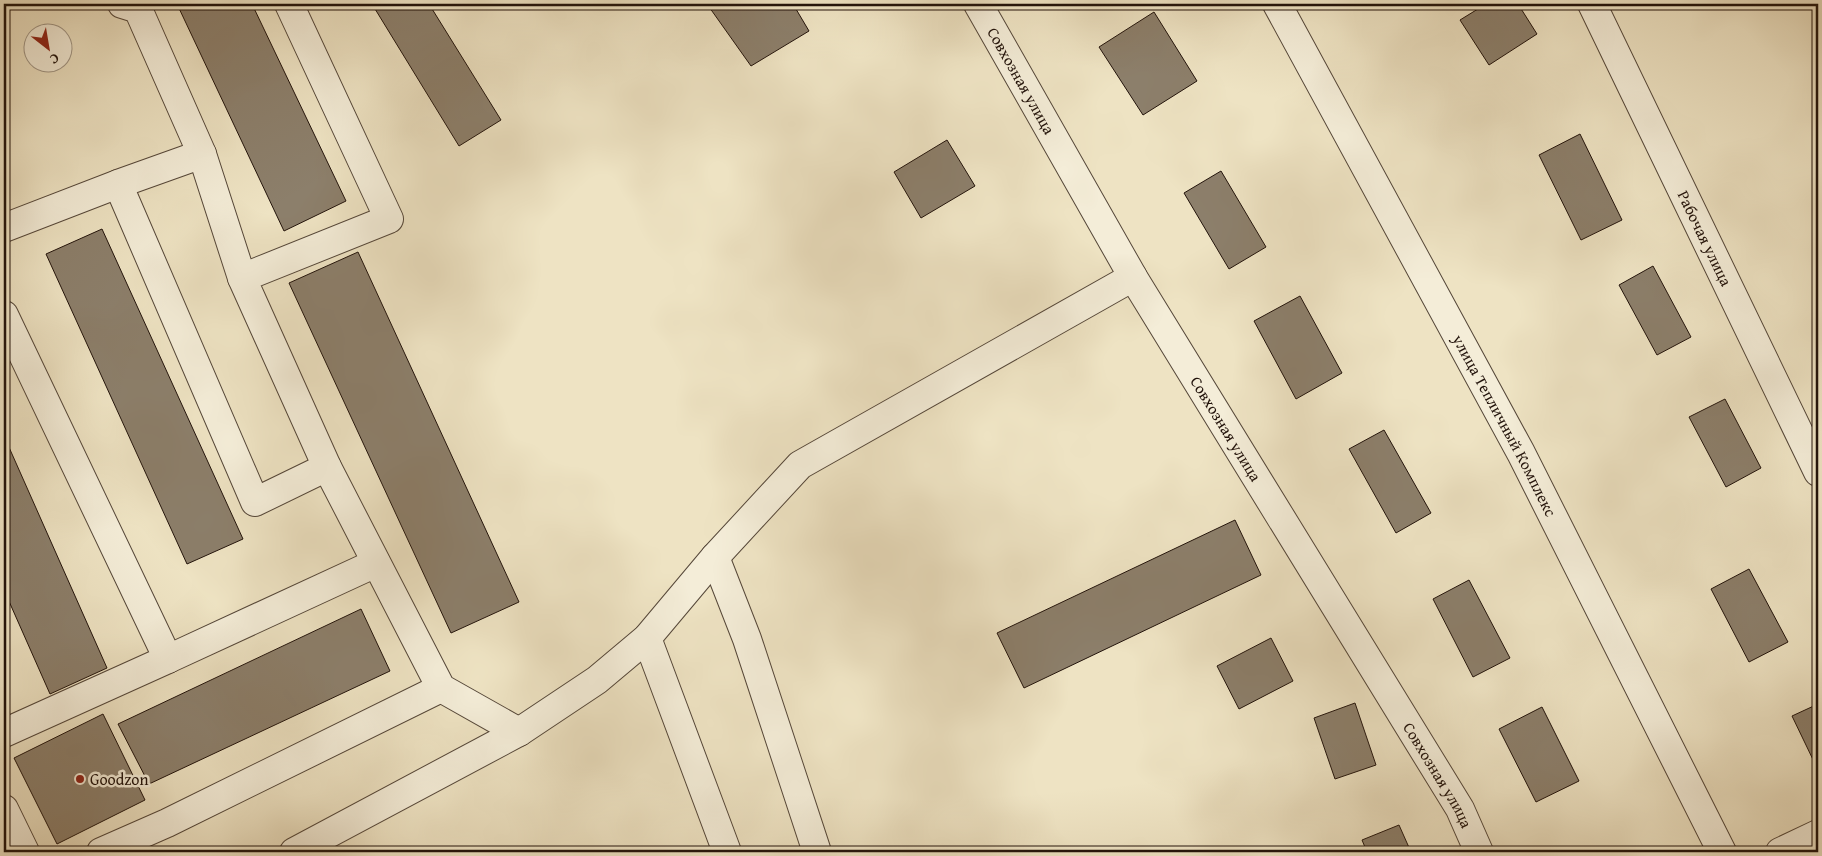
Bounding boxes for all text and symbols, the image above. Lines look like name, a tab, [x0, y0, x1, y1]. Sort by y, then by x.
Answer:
north arrow	[22, 22, 72, 72]
street label: Совхозная улица	[981, 23, 1062, 139]
text: С	[46, 49, 63, 70]
street label: Рабочая улица	[1672, 186, 1739, 290]
street label: улица Тепличный Комплекс	[1446, 329, 1563, 520]
street label: Совхозная улица	[1185, 371, 1268, 486]
street label: Совхозная улица	[1397, 717, 1479, 832]
place label: Goodzon	[90, 767, 148, 791]
marker: Goodzon	[74, 773, 86, 785]

